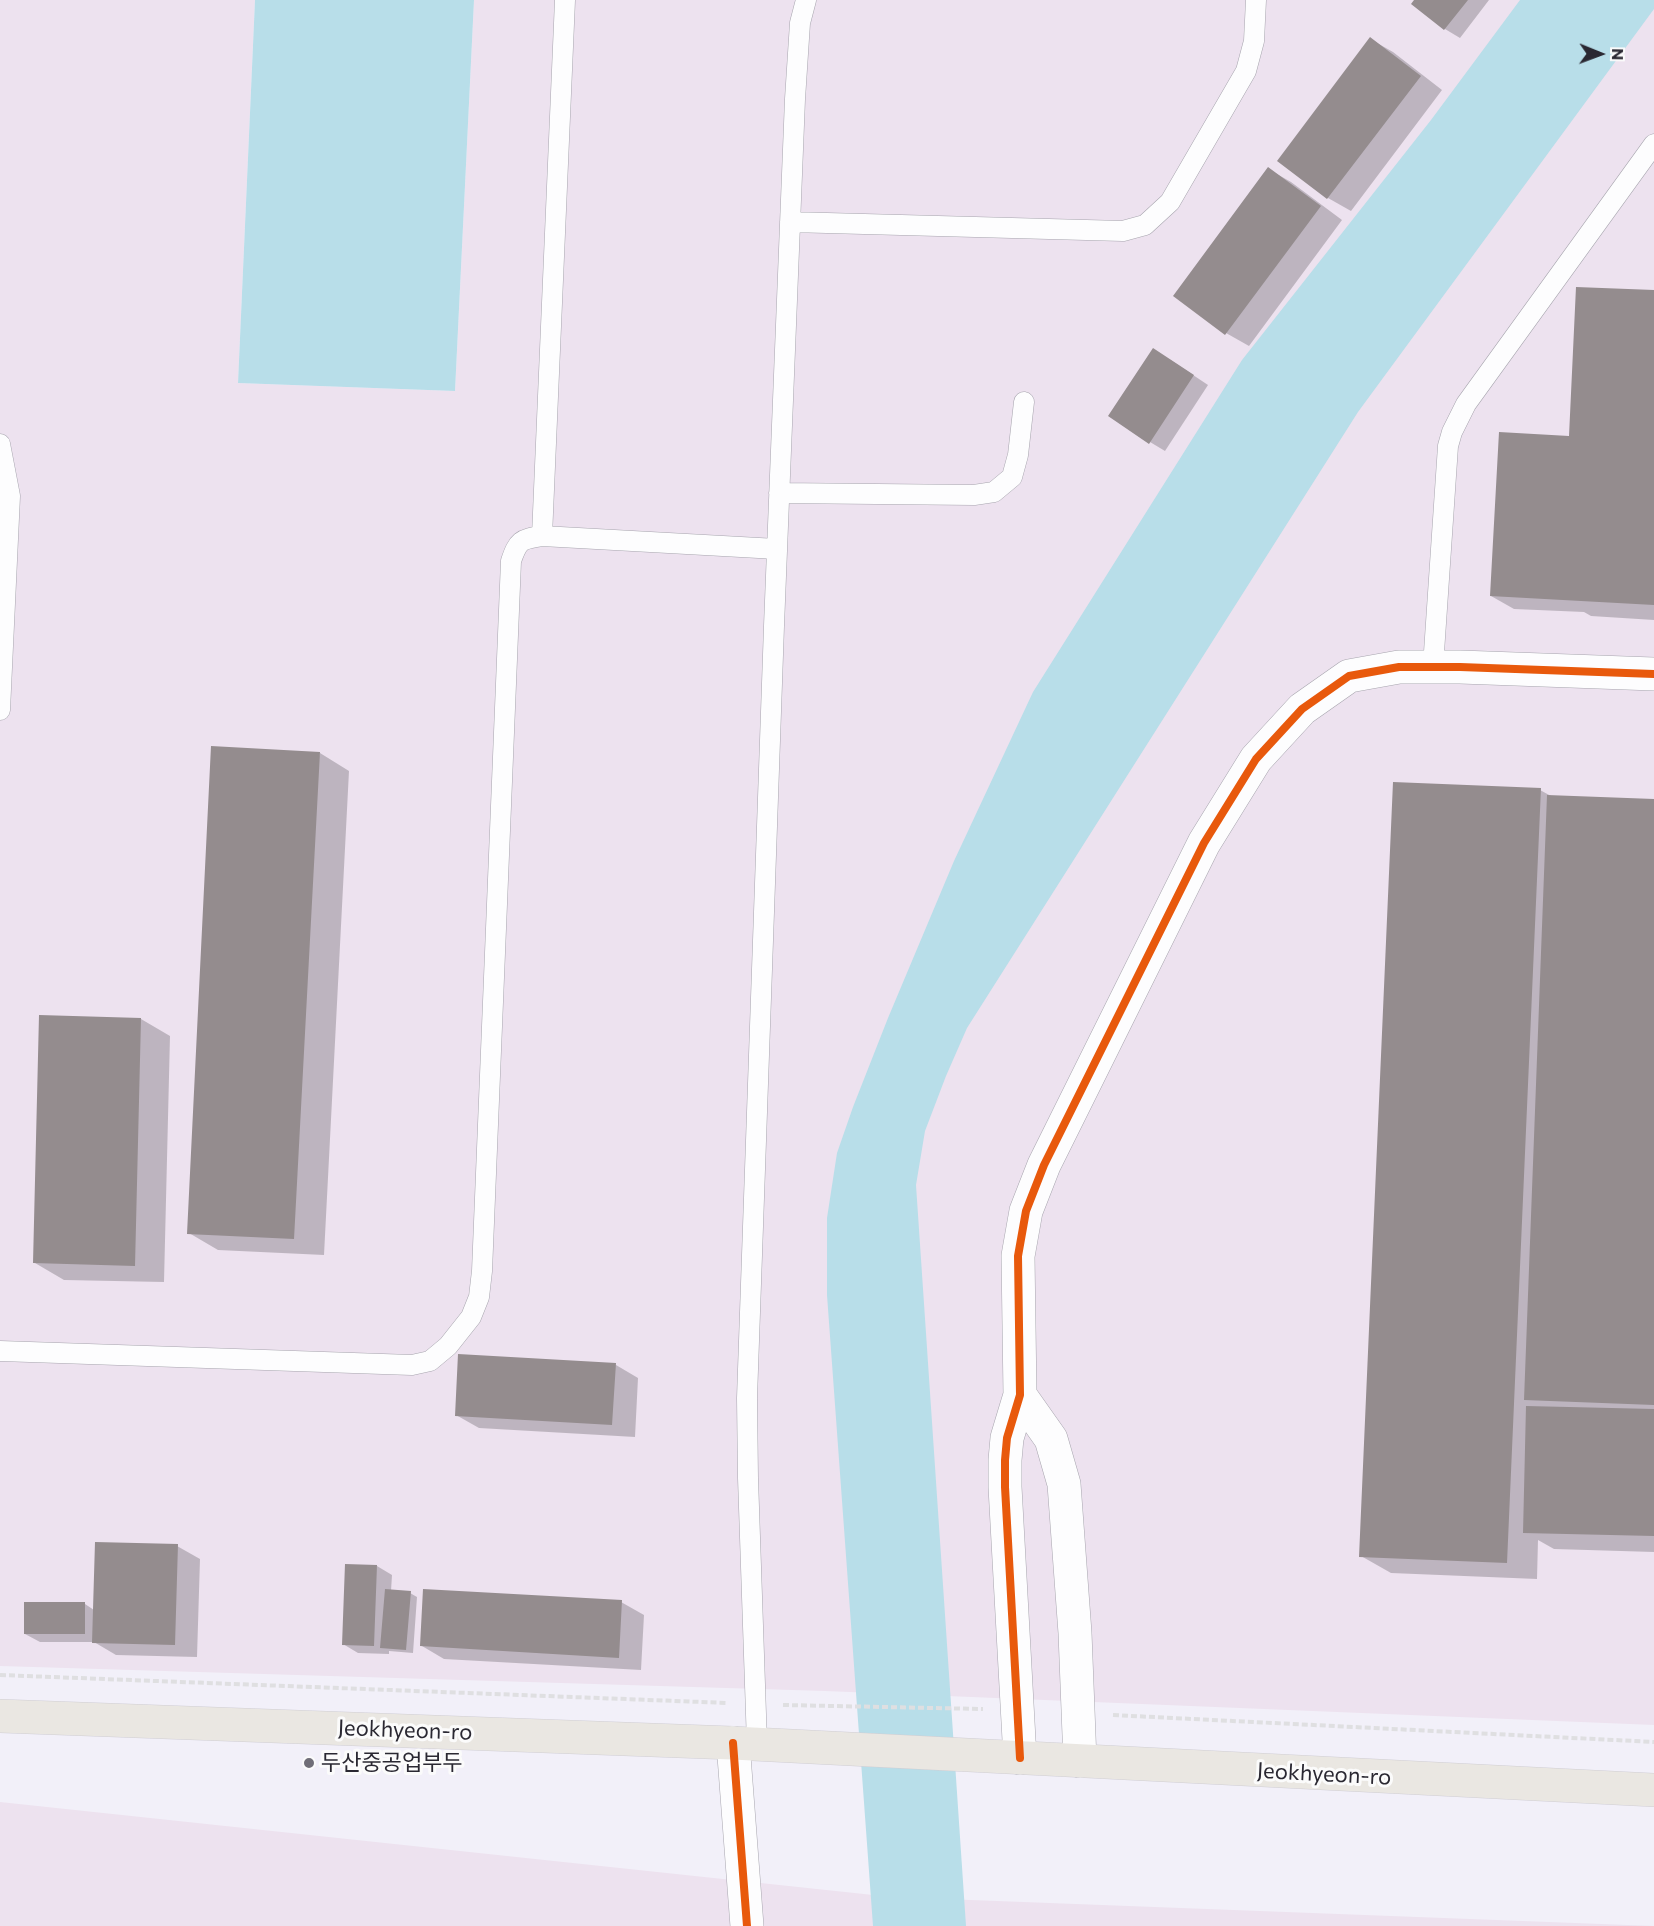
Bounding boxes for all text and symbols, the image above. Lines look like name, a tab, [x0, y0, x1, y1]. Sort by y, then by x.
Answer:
north arrow	[1570, 24, 1630, 84]
text: N	[1609, 48, 1628, 60]
street label: Jeokhyeon-ro	[337, 1714, 473, 1746]
place label: 두산중공업부두	[321, 1750, 463, 1776]
marker: 두산중공업부두	[302, 1756, 316, 1770]
street label: Jeokhyeon-ro	[1256, 1757, 1392, 1791]

